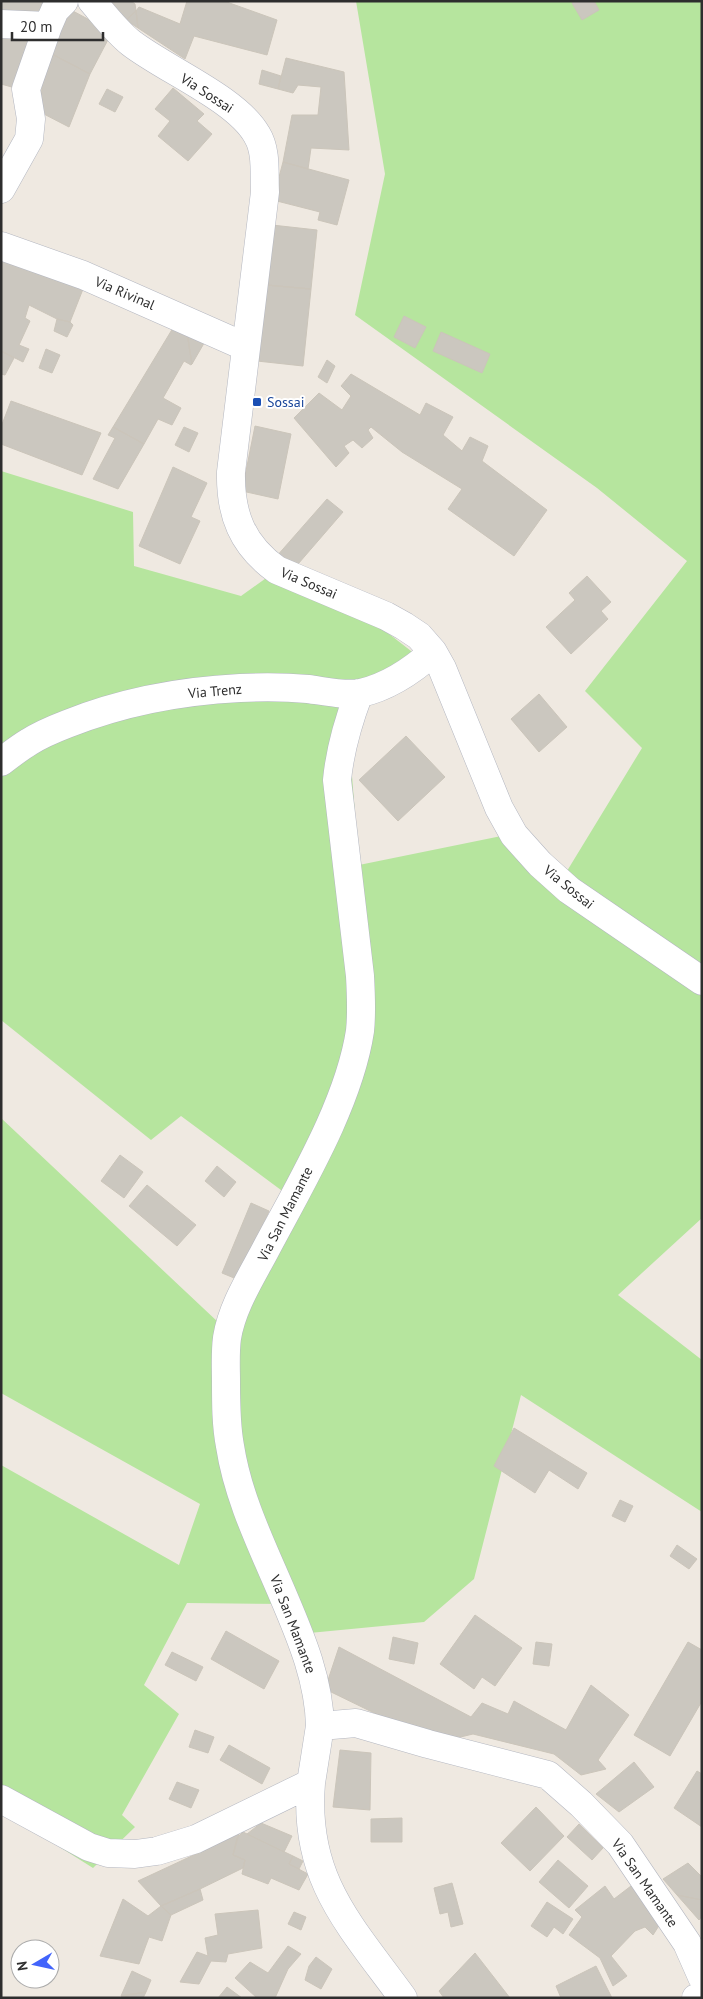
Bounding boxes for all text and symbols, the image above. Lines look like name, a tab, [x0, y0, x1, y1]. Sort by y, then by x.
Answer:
scale bar	[12, 10, 104, 42]
text: 20 m	[20, 17, 53, 36]
street label: Via Sossai	[176, 69, 237, 117]
street label: Via Rivinal	[91, 272, 158, 314]
place label: Sossai	[267, 393, 304, 411]
marker: Sossai	[251, 396, 263, 408]
street label: Via Sossai	[277, 563, 340, 603]
street label: Via Trenz	[186, 680, 243, 702]
street label: Via Sossai	[539, 861, 598, 913]
street label: Via San Mamante	[253, 1164, 317, 1265]
street label: Via San Mamante	[266, 1571, 320, 1676]
street label: Via San Mamante	[607, 1834, 682, 1931]
north arrow	[10, 1939, 60, 1989]
text: N	[13, 1960, 32, 1972]

